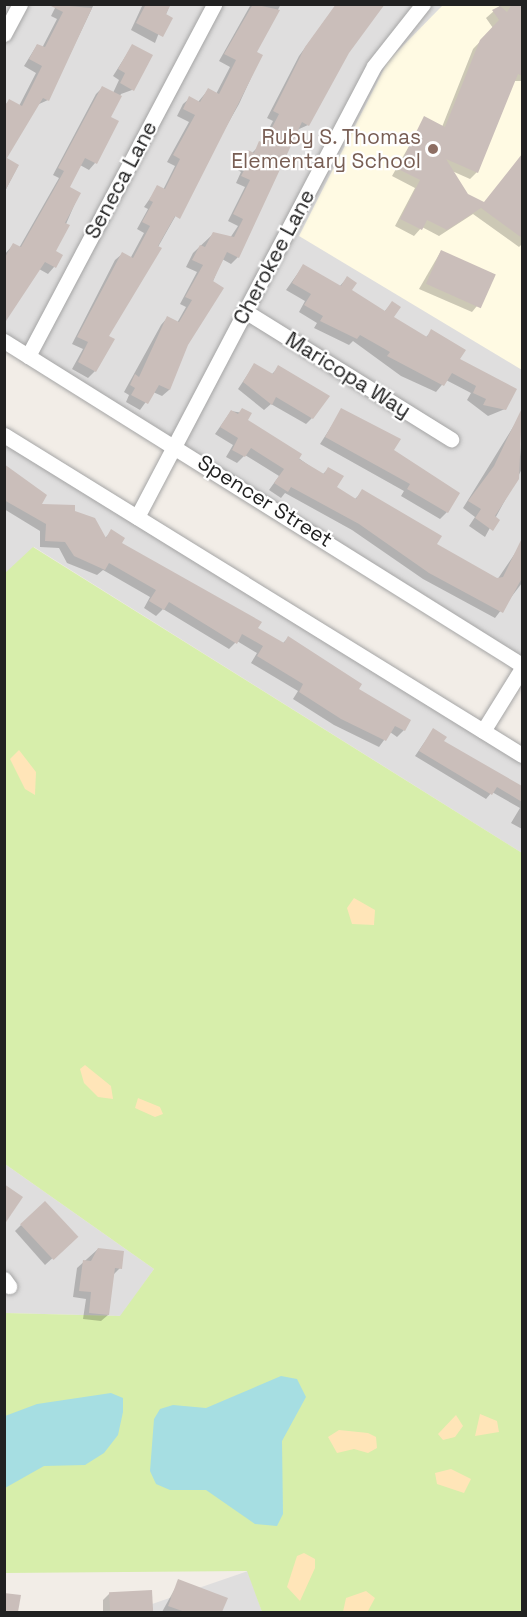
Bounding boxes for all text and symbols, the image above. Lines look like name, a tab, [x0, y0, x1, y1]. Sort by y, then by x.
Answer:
street label: Seneca Lane	[79, 117, 163, 243]
place label: Ruby S. Thomas Elementary School	[231, 124, 421, 174]
marker: Ruby S. Thomas Elementary School	[426, 142, 440, 156]
street label: Cherokee Lane	[228, 185, 320, 329]
street label: Maricopa Way	[281, 327, 415, 423]
street label: Spencer Street	[193, 449, 337, 553]

